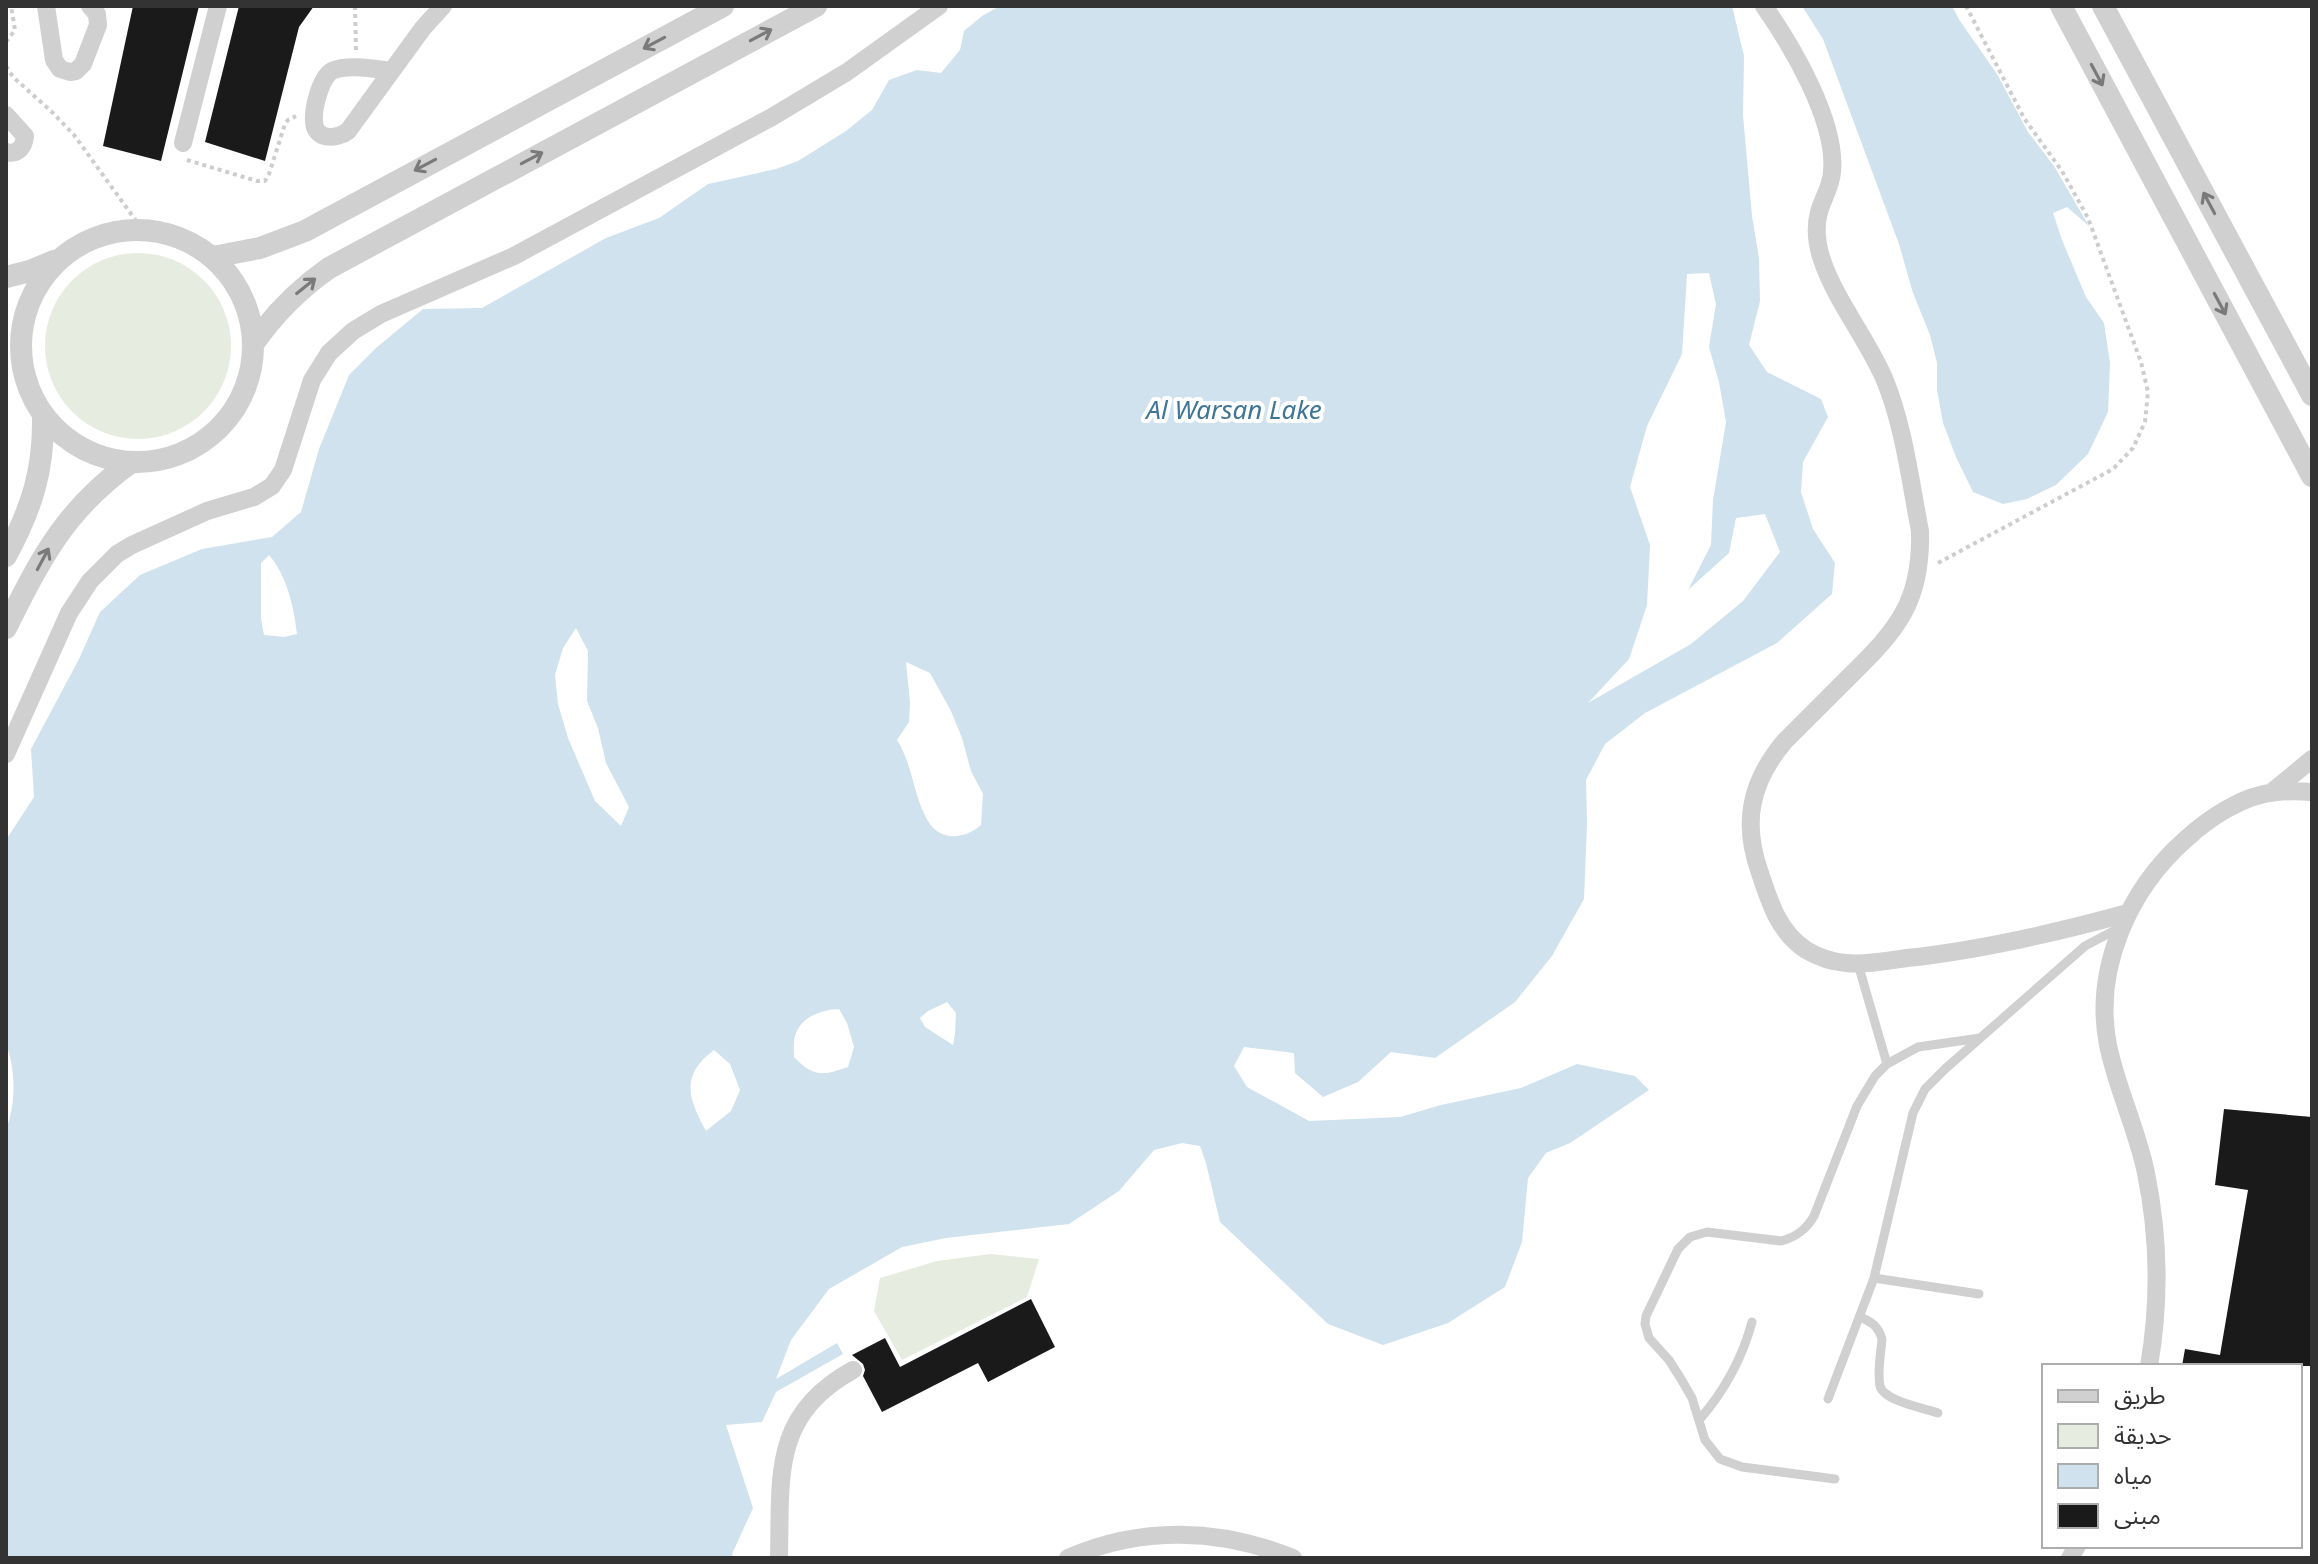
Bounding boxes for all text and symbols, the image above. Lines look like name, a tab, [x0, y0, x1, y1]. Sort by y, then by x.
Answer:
one-way arrow	[749, 27, 772, 43]
one-way arrow	[643, 35, 667, 51]
one-way arrow	[2090, 62, 2106, 86]
one-way arrow	[520, 150, 543, 166]
one-way arrow	[414, 158, 437, 174]
one-way arrow	[2200, 191, 2216, 215]
one-way arrow	[295, 277, 316, 295]
one-way arrow	[2212, 292, 2228, 315]
water label: Al Warsan Lake	[1144, 391, 1322, 427]
one-way arrow	[35, 548, 51, 571]
legend	[2042, 1364, 2302, 1548]
text: طريق	[2114, 1378, 2166, 1411]
text: حديقة	[2114, 1418, 2172, 1451]
text: مياه	[2114, 1458, 2152, 1491]
text: مبنى	[2114, 1498, 2161, 1531]

